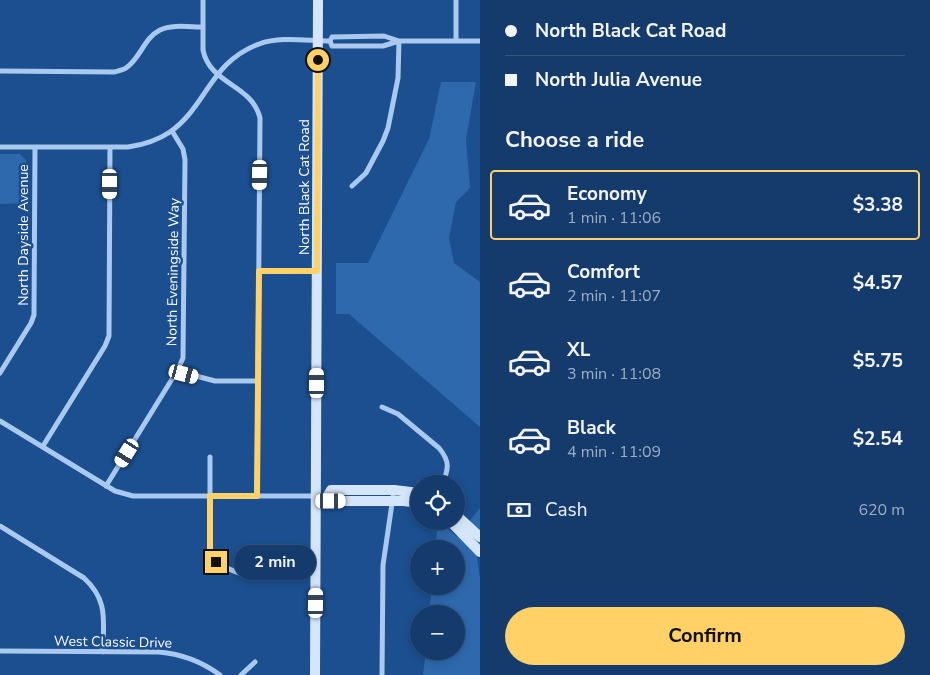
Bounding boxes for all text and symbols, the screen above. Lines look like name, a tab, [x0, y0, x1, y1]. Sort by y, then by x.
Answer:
text: North Black Cat Road	[535, 18, 726, 44]
route start	[307, 49, 329, 71]
text: North Julia Avenue	[535, 67, 702, 93]
street label: North Black Cat Road	[295, 119, 314, 255]
text: Choose a ride	[505, 125, 644, 155]
car	[252, 160, 267, 190]
street label: North Dayside Avenue	[14, 164, 33, 306]
car	[102, 169, 117, 199]
text: Economy	[567, 181, 647, 207]
icon: car	[507, 183, 552, 228]
text: $3.38	[853, 192, 903, 218]
street label: North Eveningside Way	[162, 197, 184, 346]
text: 1 min · 11:06	[567, 207, 661, 229]
text: Comfort	[567, 259, 640, 285]
icon: car	[507, 261, 552, 306]
text: $4.57	[853, 270, 903, 296]
text: 2 min · 11:07	[567, 285, 661, 307]
text: XL	[567, 337, 590, 363]
icon: car	[507, 339, 552, 384]
text: $5.75	[853, 348, 903, 374]
car	[167, 363, 200, 385]
text: 3 min · 11:08	[567, 363, 661, 385]
car	[309, 368, 324, 398]
text: Black	[567, 415, 616, 441]
icon: car	[507, 417, 552, 462]
text: $2.54	[853, 426, 903, 452]
car	[112, 436, 141, 470]
text: 4 min · 11:09	[567, 441, 661, 463]
map controls	[410, 475, 465, 660]
button: locate	[410, 475, 465, 530]
car	[316, 494, 346, 509]
icon: cash	[505, 496, 533, 524]
text: Cash	[545, 497, 587, 523]
text: 620 m	[858, 499, 905, 521]
button: +	[410, 540, 465, 595]
callout: 2 min	[234, 544, 316, 580]
route end	[205, 551, 227, 573]
text: 2 min	[254, 551, 296, 573]
car	[308, 588, 323, 618]
button: −	[410, 605, 465, 660]
button: Confirm	[505, 607, 905, 665]
street label: West Classic Drive	[54, 631, 172, 653]

